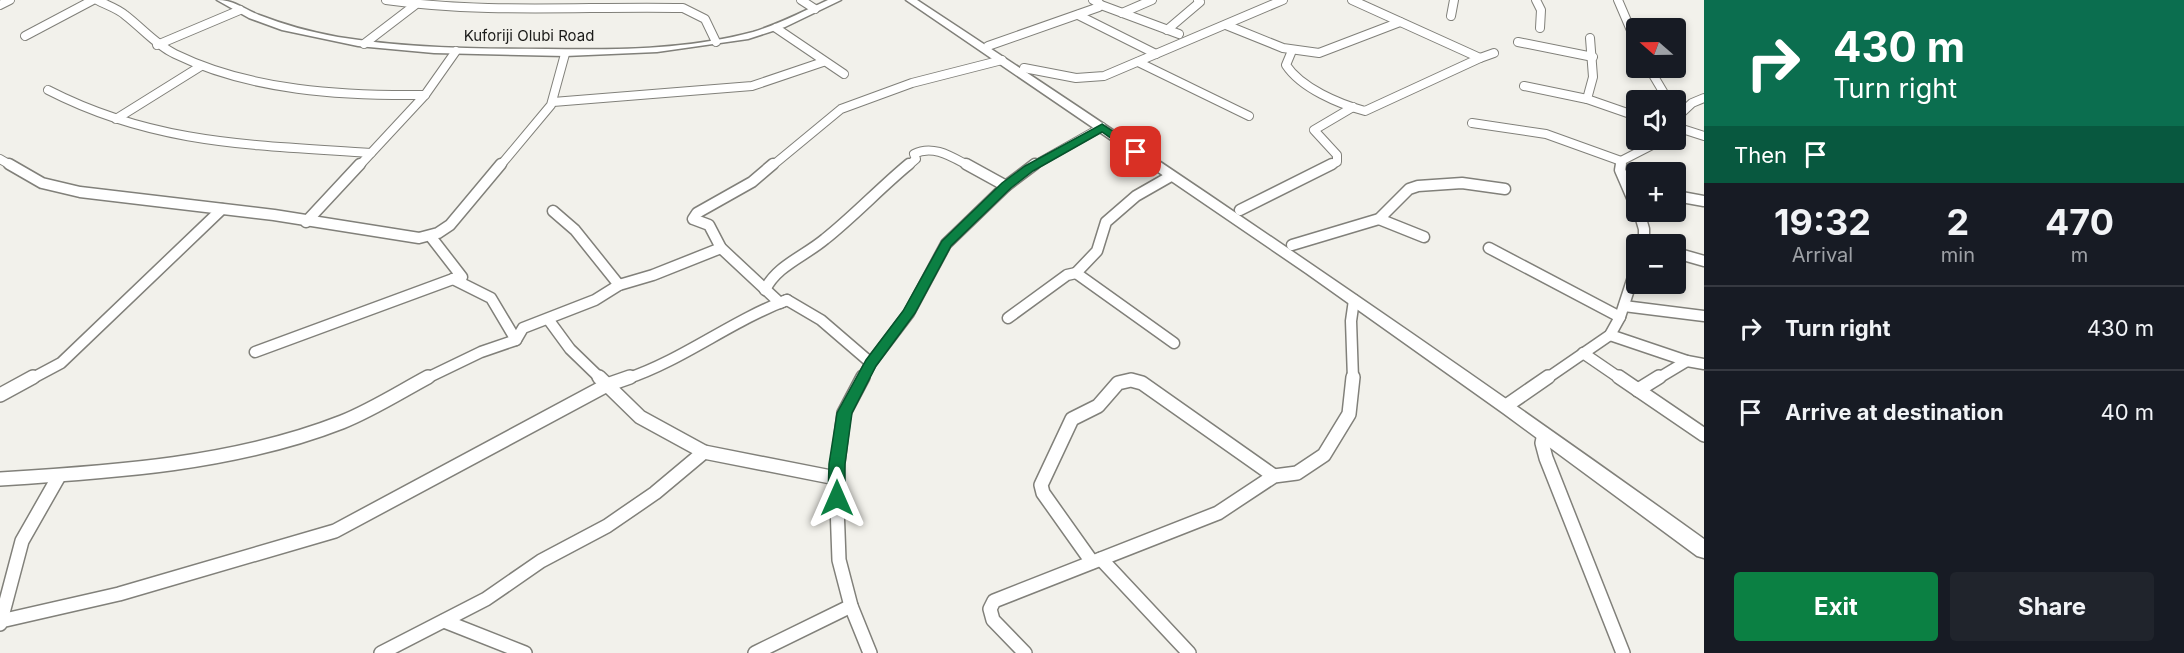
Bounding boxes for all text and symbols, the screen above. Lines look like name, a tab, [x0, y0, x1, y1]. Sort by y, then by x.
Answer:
north arrow	[1626, 18, 1686, 78]
map controls	[1626, 18, 1686, 294]
text: 430 m	[1833, 21, 1965, 72]
icon: right	[1734, 24, 1812, 102]
street label: Kuforiji Olubi Road	[464, 26, 594, 45]
text: Turn right	[1833, 72, 1957, 105]
button: sound	[1626, 90, 1686, 150]
pin	[1110, 126, 1161, 177]
icon: arrive	[1119, 135, 1152, 168]
icon: arrive	[1799, 138, 1832, 171]
text: Then	[1734, 142, 1787, 168]
button: +	[1626, 162, 1686, 222]
text: 19:32	[1774, 200, 1871, 244]
text: 2	[1947, 200, 1969, 244]
text: 470	[2045, 200, 2114, 244]
button: −	[1626, 234, 1686, 294]
text: Arrival	[1792, 243, 1853, 267]
text: min	[1941, 243, 1975, 267]
text: m	[2071, 243, 2088, 267]
icon: right	[1734, 312, 1767, 345]
text: Turn right	[1785, 315, 1891, 341]
text: 430 m	[2087, 315, 2154, 341]
icon: arrive	[1734, 396, 1767, 429]
text: Arrive at destination	[1785, 399, 2004, 425]
text: 40 m	[2100, 399, 2154, 425]
position arrow	[805, 466, 869, 530]
button: Exit	[1734, 572, 1938, 641]
button: Share	[1950, 572, 2154, 641]

